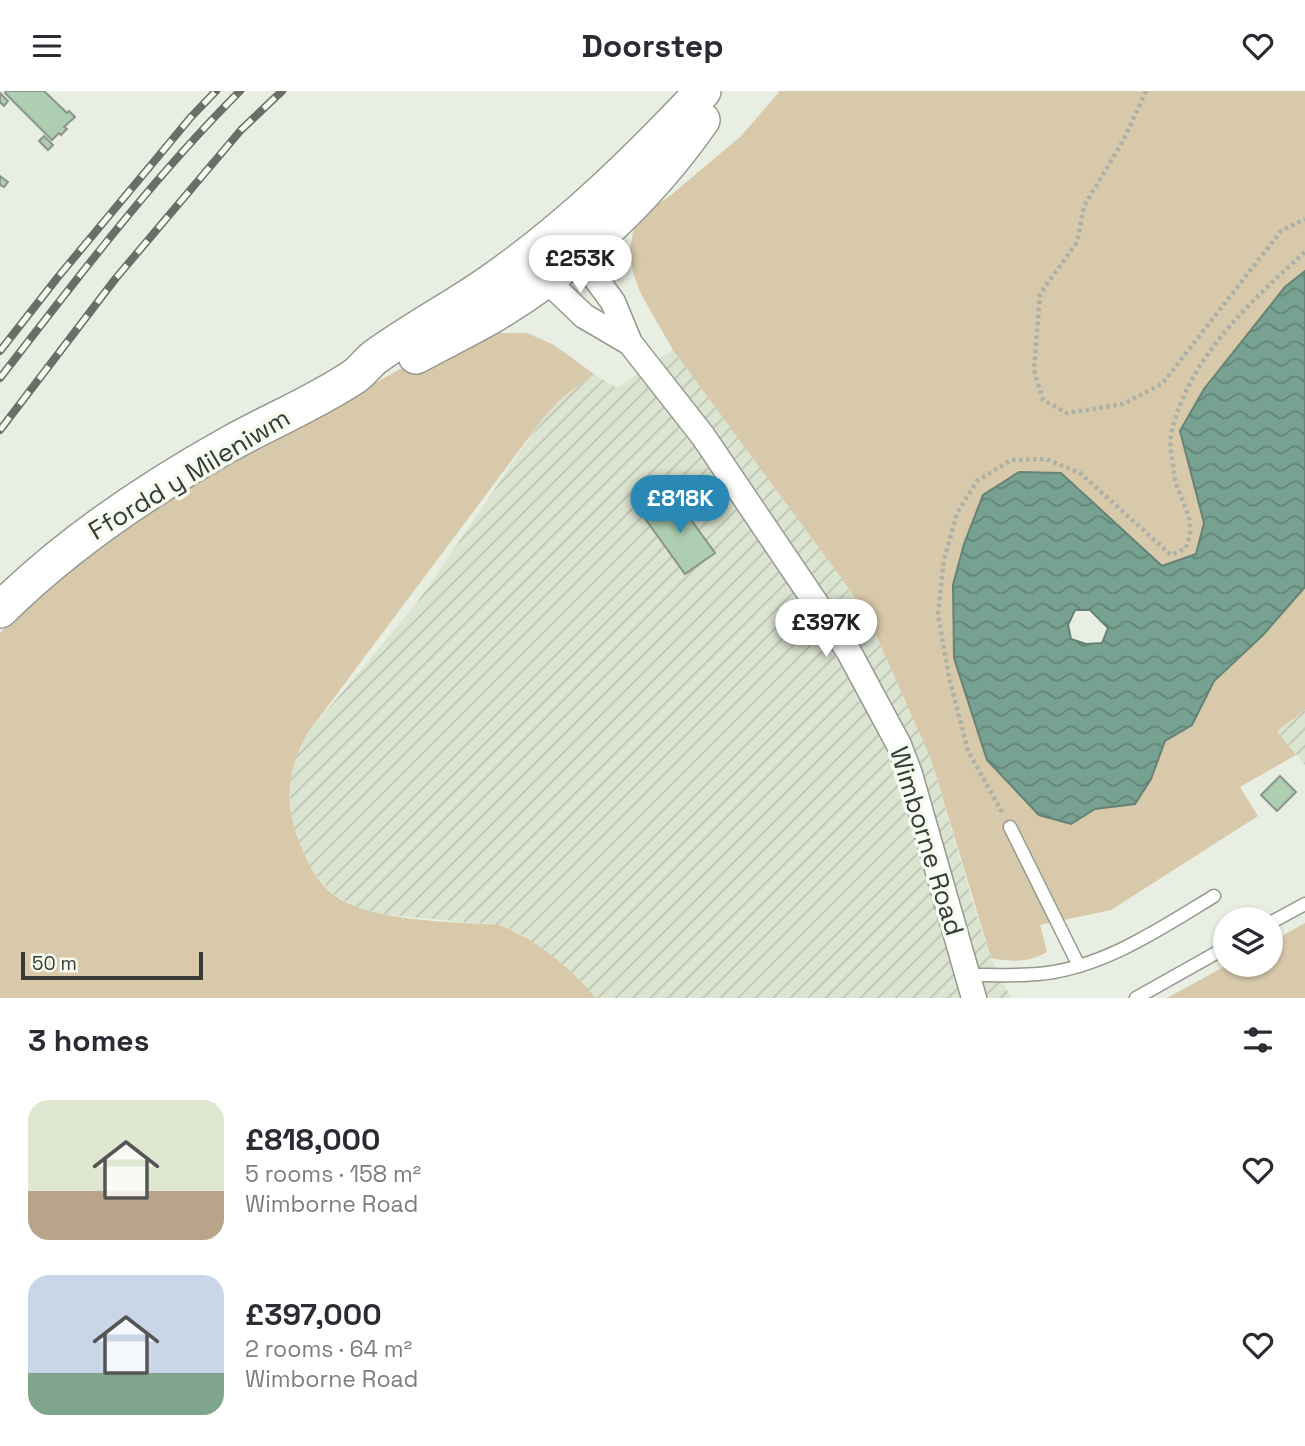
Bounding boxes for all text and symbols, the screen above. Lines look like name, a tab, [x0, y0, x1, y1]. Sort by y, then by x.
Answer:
text: Doorstep	[581, 26, 724, 66]
icon: menu	[28, 27, 66, 65]
icon: heart	[1239, 27, 1277, 65]
pin: £253K	[531, 235, 629, 295]
text: £253K	[545, 243, 615, 273]
street label: Ffordd y Mileniwm	[82, 400, 296, 548]
pin: £818K	[631, 475, 729, 535]
text: £818K	[646, 483, 714, 513]
pin: £397K	[777, 599, 875, 659]
text: £397K	[791, 607, 861, 637]
street label: Wimborne Road	[882, 742, 972, 940]
map controls	[1213, 907, 1283, 977]
button: layers	[1213, 907, 1283, 977]
scale bar	[21, 949, 203, 981]
text: 50 m	[32, 951, 77, 976]
text: 3 homes	[28, 1021, 149, 1060]
icon: filters	[1239, 1021, 1277, 1059]
text: £818,000	[245, 1120, 380, 1159]
icon: home	[84, 1128, 168, 1212]
icon: heart	[1239, 1151, 1277, 1189]
text: 5 rooms · 158 m²	[245, 1159, 421, 1189]
text: Wimborne Road	[245, 1189, 418, 1219]
text: £397,000	[245, 1295, 382, 1334]
icon: home	[84, 1303, 168, 1387]
icon: heart	[1239, 1326, 1277, 1364]
text: 2 rooms · 64 m²	[245, 1334, 412, 1364]
text: Wimborne Road	[245, 1364, 418, 1394]

